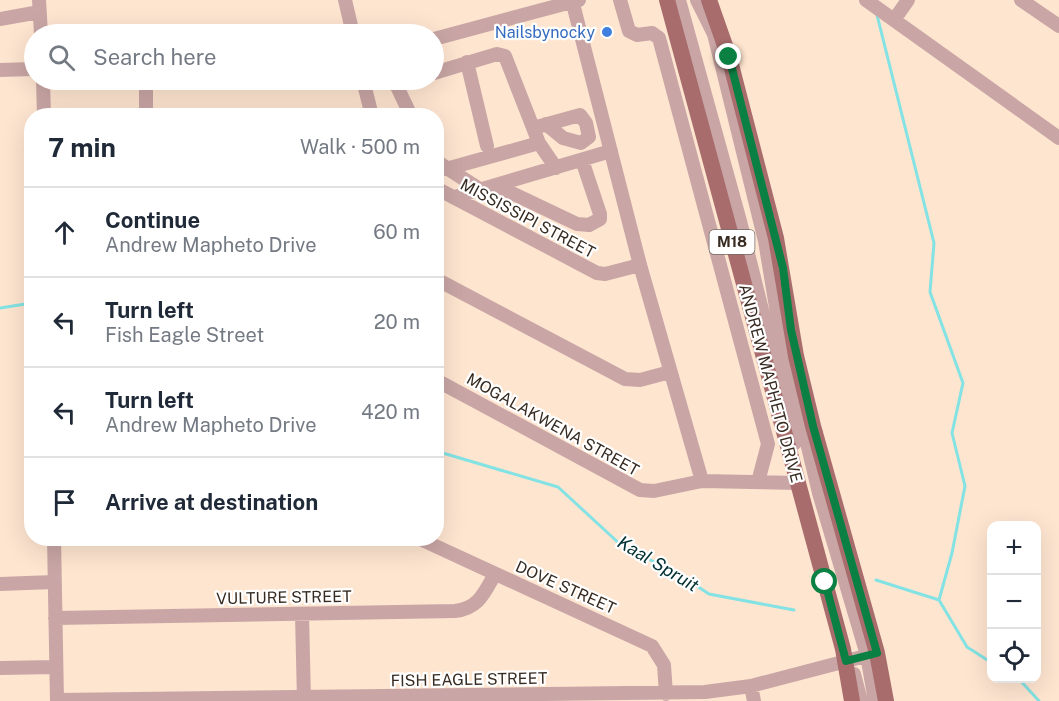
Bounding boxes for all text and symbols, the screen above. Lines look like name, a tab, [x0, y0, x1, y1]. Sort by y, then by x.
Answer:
place label: Nailsbynocky	[495, 23, 595, 42]
search box	[24, 24, 444, 90]
marker: Nailsbynocky	[600, 25, 614, 39]
icon: search	[45, 41, 78, 74]
route end	[715, 43, 741, 69]
text: Search here	[93, 44, 217, 70]
text: 7 min	[48, 132, 116, 163]
text: Walk · 500 m	[300, 135, 420, 159]
street label: MISSISSIPI STREET	[457, 175, 599, 262]
text: Continue	[105, 207, 200, 233]
icon: ahead	[48, 216, 81, 249]
text: 60 m	[373, 220, 420, 244]
road number: M18	[710, 230, 754, 254]
text: Andrew Mapheto Drive	[105, 233, 316, 257]
street label: ANDREW MAPHETO DRIVE	[735, 282, 806, 484]
text: Turn left	[105, 297, 194, 323]
icon: left	[48, 306, 81, 339]
text: 20 m	[374, 310, 420, 334]
text: Fish Eagle Street	[105, 323, 264, 347]
street label: MOGALAKWENA STREET	[463, 369, 643, 480]
text: Turn left	[105, 387, 194, 413]
icon: left	[48, 396, 81, 429]
text: 420 m	[361, 400, 420, 424]
text: Andrew Mapheto Drive	[105, 413, 316, 437]
icon: arrive	[48, 486, 81, 519]
text: Arrive at destination	[105, 489, 318, 515]
map controls	[987, 521, 1041, 683]
button: +	[987, 521, 1041, 575]
water label: Kaal Spruit	[614, 531, 703, 596]
street label: DOVE STREET	[513, 557, 619, 618]
route start	[811, 568, 837, 594]
button: −	[987, 575, 1041, 629]
street label: VULTURE STREET	[216, 587, 352, 608]
button: locate	[987, 629, 1041, 683]
street label: FISH EAGLE STREET	[390, 669, 548, 690]

